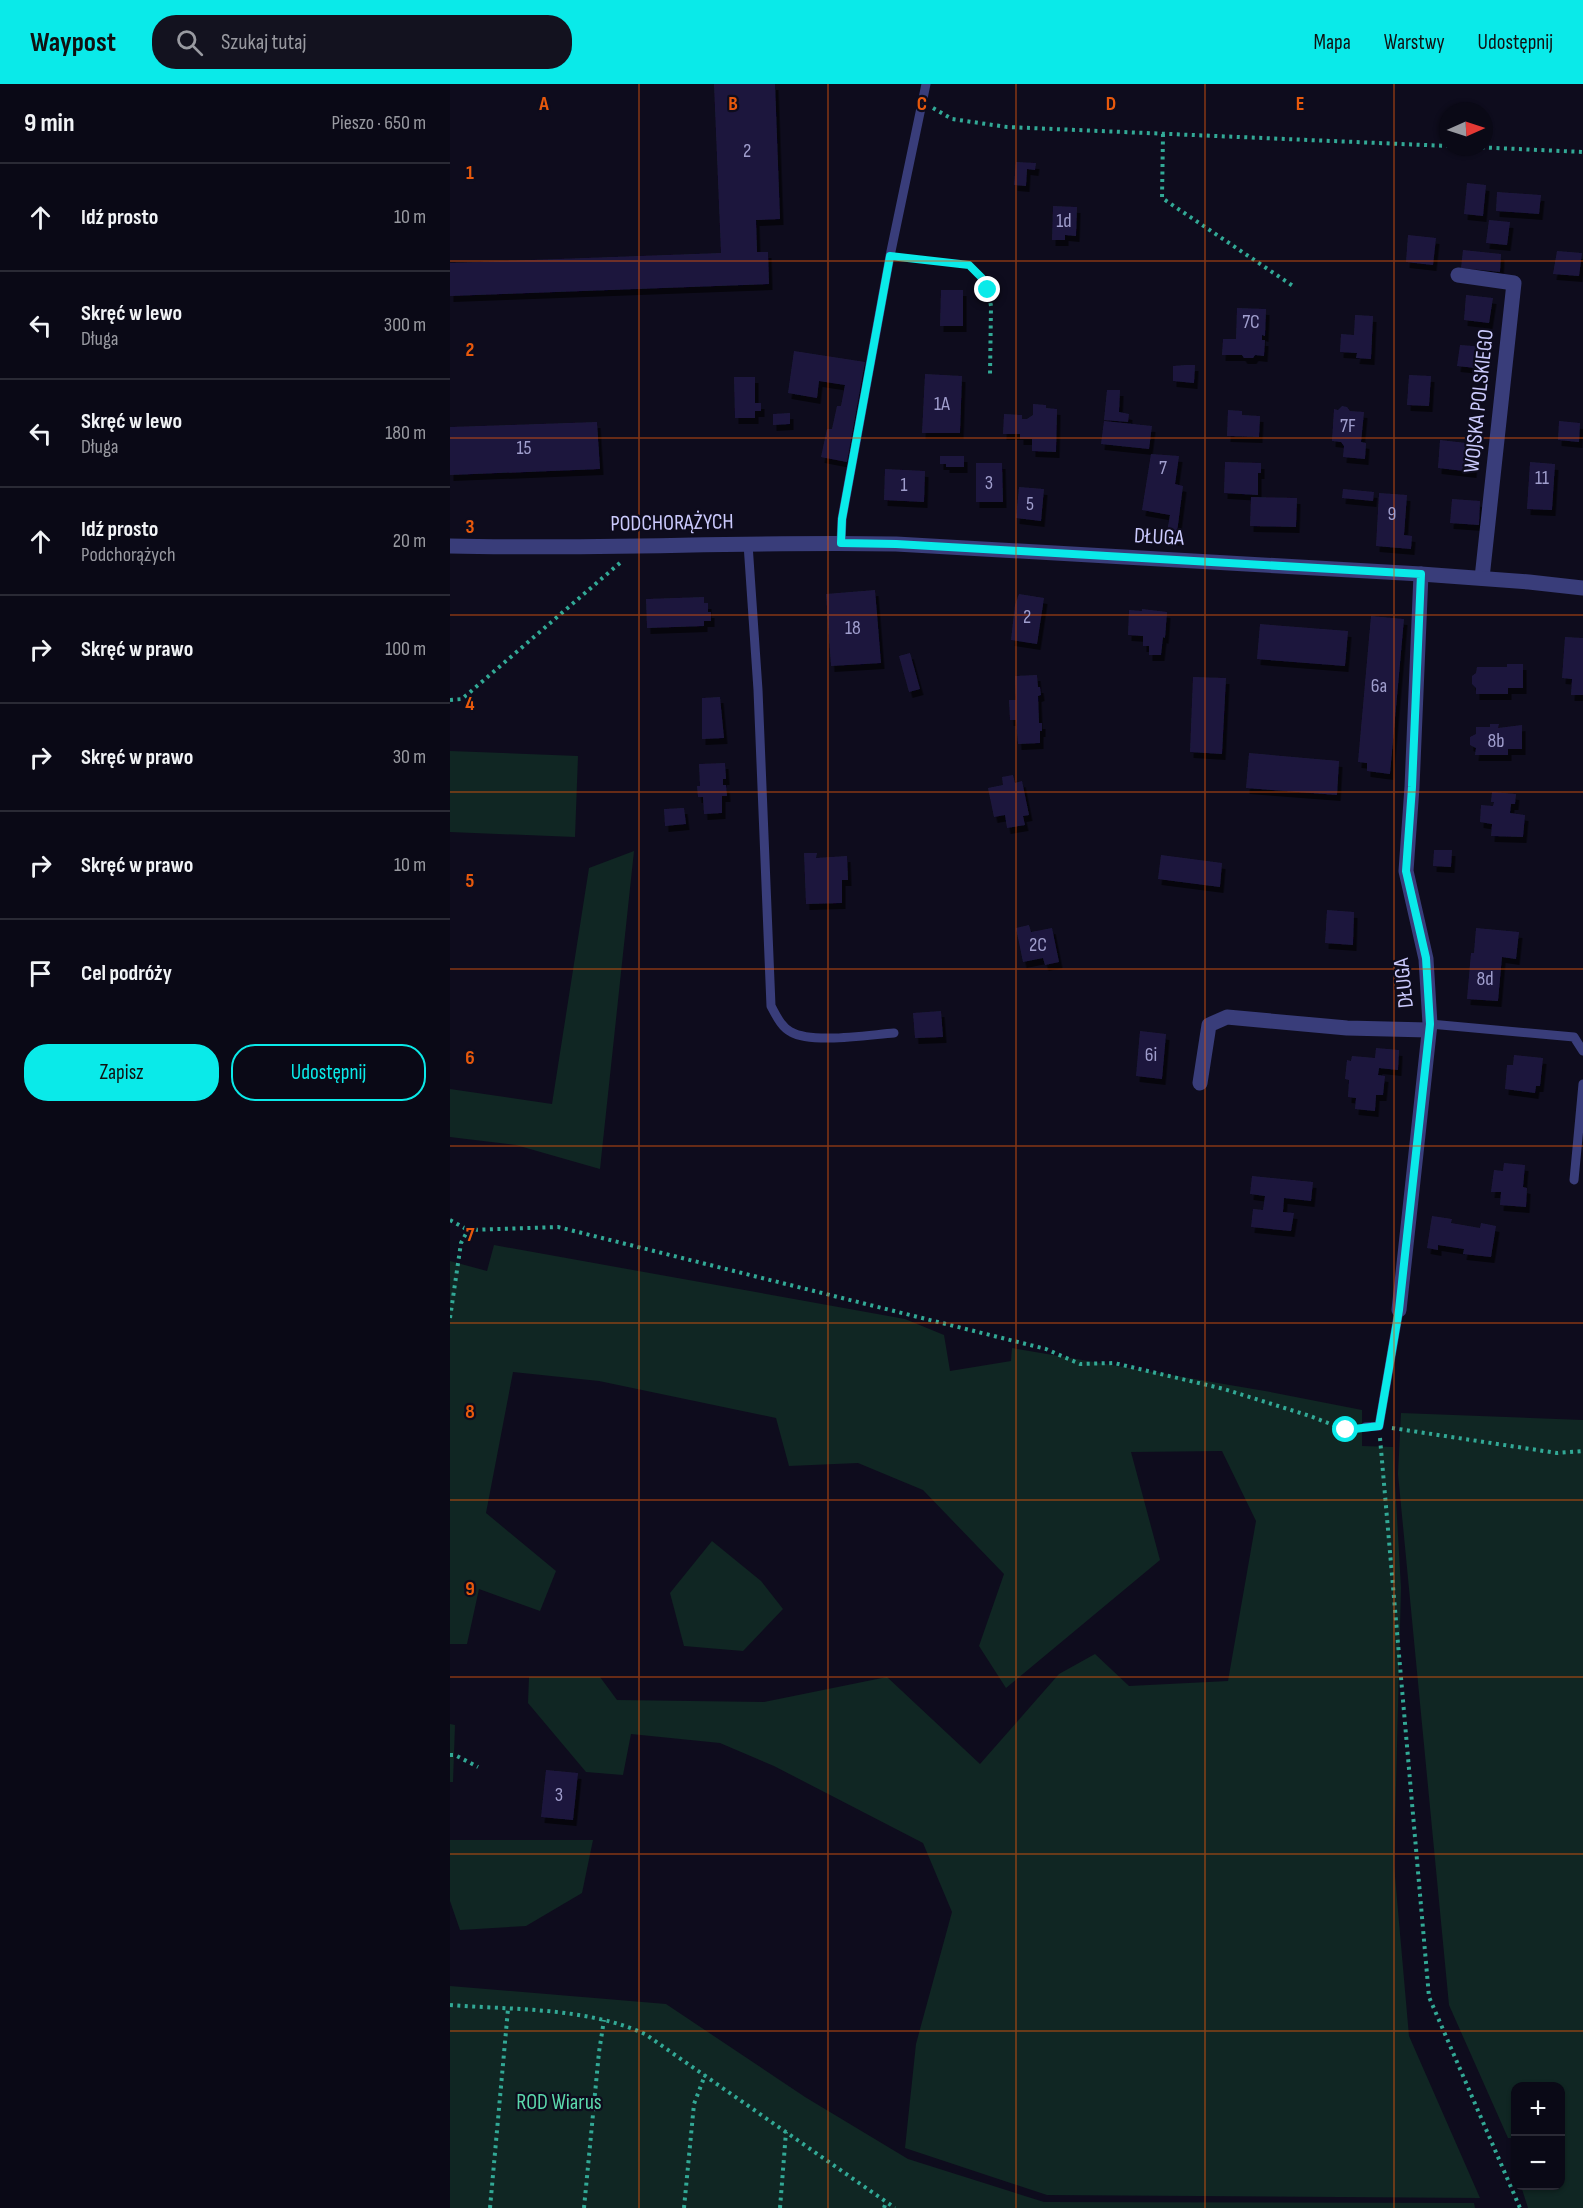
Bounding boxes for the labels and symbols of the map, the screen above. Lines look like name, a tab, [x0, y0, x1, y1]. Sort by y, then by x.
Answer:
text: A	[538, 92, 549, 116]
text: B	[728, 92, 738, 116]
text: C	[917, 92, 927, 116]
text: D	[1106, 92, 1116, 116]
text: E	[1296, 92, 1304, 116]
north arrow	[1439, 102, 1493, 156]
house number: 2	[743, 139, 751, 163]
text: 1	[466, 161, 474, 185]
house number: 1d	[1056, 209, 1072, 233]
route end	[974, 276, 1000, 302]
house number: 7C	[1242, 310, 1260, 334]
street label: WOJSKA POLSKIEGO	[1458, 328, 1500, 474]
text: 2	[466, 338, 474, 362]
house number: 1A	[934, 392, 950, 416]
house number: 7F	[1340, 414, 1356, 438]
house number: 15	[516, 436, 532, 460]
house number: 7	[1159, 456, 1167, 480]
house number: 11	[1535, 466, 1549, 490]
house number: 3	[985, 471, 993, 495]
house number: 1	[901, 473, 908, 497]
house number: 5	[1026, 492, 1034, 516]
house number: 9	[1388, 502, 1396, 526]
street label: PODCHORĄŻYCH	[610, 508, 734, 538]
text: 3	[466, 515, 475, 539]
street label: DŁUGA	[1133, 522, 1185, 552]
house number: 2	[1023, 605, 1031, 629]
house number: 18	[845, 616, 861, 640]
house number: 6a	[1371, 674, 1387, 698]
text: 4	[465, 692, 475, 716]
house number: 8b	[1487, 729, 1505, 753]
text: 5	[466, 869, 475, 893]
house number: 2C	[1029, 933, 1047, 957]
street label: DŁUGA	[1388, 956, 1420, 1009]
house number: 8d	[1476, 967, 1494, 991]
house number: 6i	[1145, 1043, 1157, 1067]
text: 6	[465, 1046, 475, 1070]
text: 7	[466, 1223, 475, 1247]
text: 8	[465, 1400, 475, 1424]
route start	[1332, 1416, 1358, 1442]
text: 9	[465, 1577, 475, 1601]
house number: 3	[555, 1783, 563, 1807]
park label: ROD Wiarus	[516, 2089, 602, 2116]

